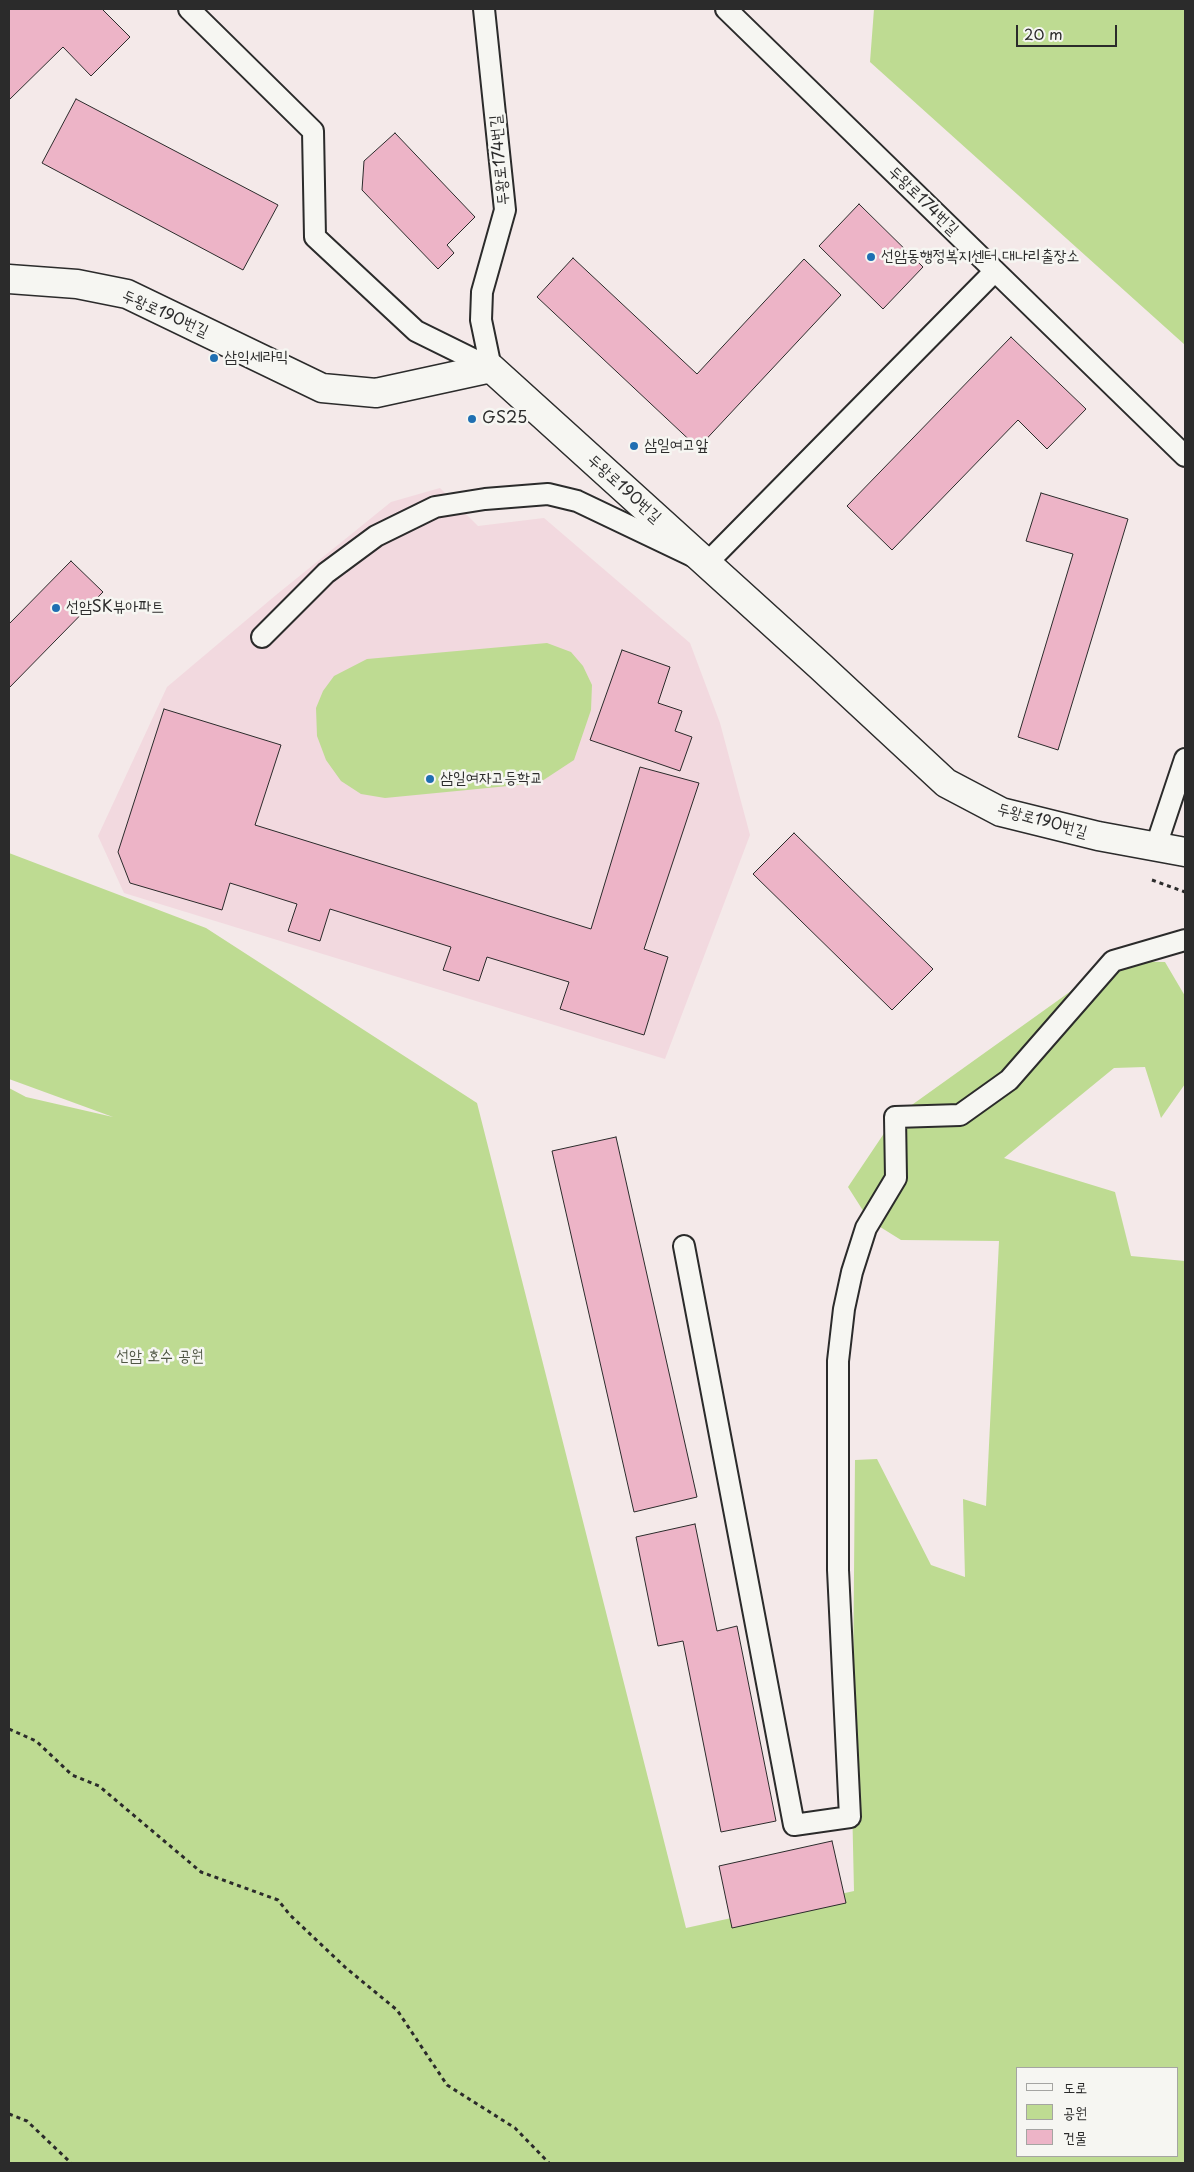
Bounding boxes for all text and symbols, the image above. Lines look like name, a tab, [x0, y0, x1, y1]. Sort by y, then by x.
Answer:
scale bar	[1019, 15, 1120, 47]
text: 20 m	[1024, 22, 1063, 45]
street label: 두왕로174번길	[486, 114, 514, 206]
street label: 두왕로174번길	[884, 163, 962, 239]
place label: 선암동행정복지센터 대나리출장소	[881, 247, 1079, 267]
marker: 선암동행정복지센터 대나리출장소	[865, 251, 877, 263]
street label: 두왕로190번길	[119, 286, 211, 342]
place label: 삼익세라믹	[224, 348, 288, 368]
marker: 삼익세라믹	[208, 352, 220, 364]
place label: GS25	[482, 409, 527, 429]
marker: GS25	[466, 413, 478, 425]
place label: 삼일여고앞	[644, 436, 708, 456]
marker: 삼일여고앞	[628, 440, 640, 452]
street label: 두왕로190번길	[583, 451, 665, 527]
place label: 선암SK뷰아파트	[66, 598, 164, 618]
marker: 선암SK뷰아파트	[50, 602, 62, 614]
place label: 삼일여자고등학교	[440, 769, 543, 789]
marker: 삼일여자고등학교	[424, 773, 436, 785]
street label: 두왕로190번길	[995, 800, 1089, 842]
park label: 선암 호수 공원	[116, 1347, 204, 1367]
legend	[1016, 2067, 1179, 2157]
text: 도로	[1063, 2075, 1087, 2098]
text: 공원	[1063, 2100, 1087, 2123]
text: 건물	[1063, 2125, 1087, 2148]

